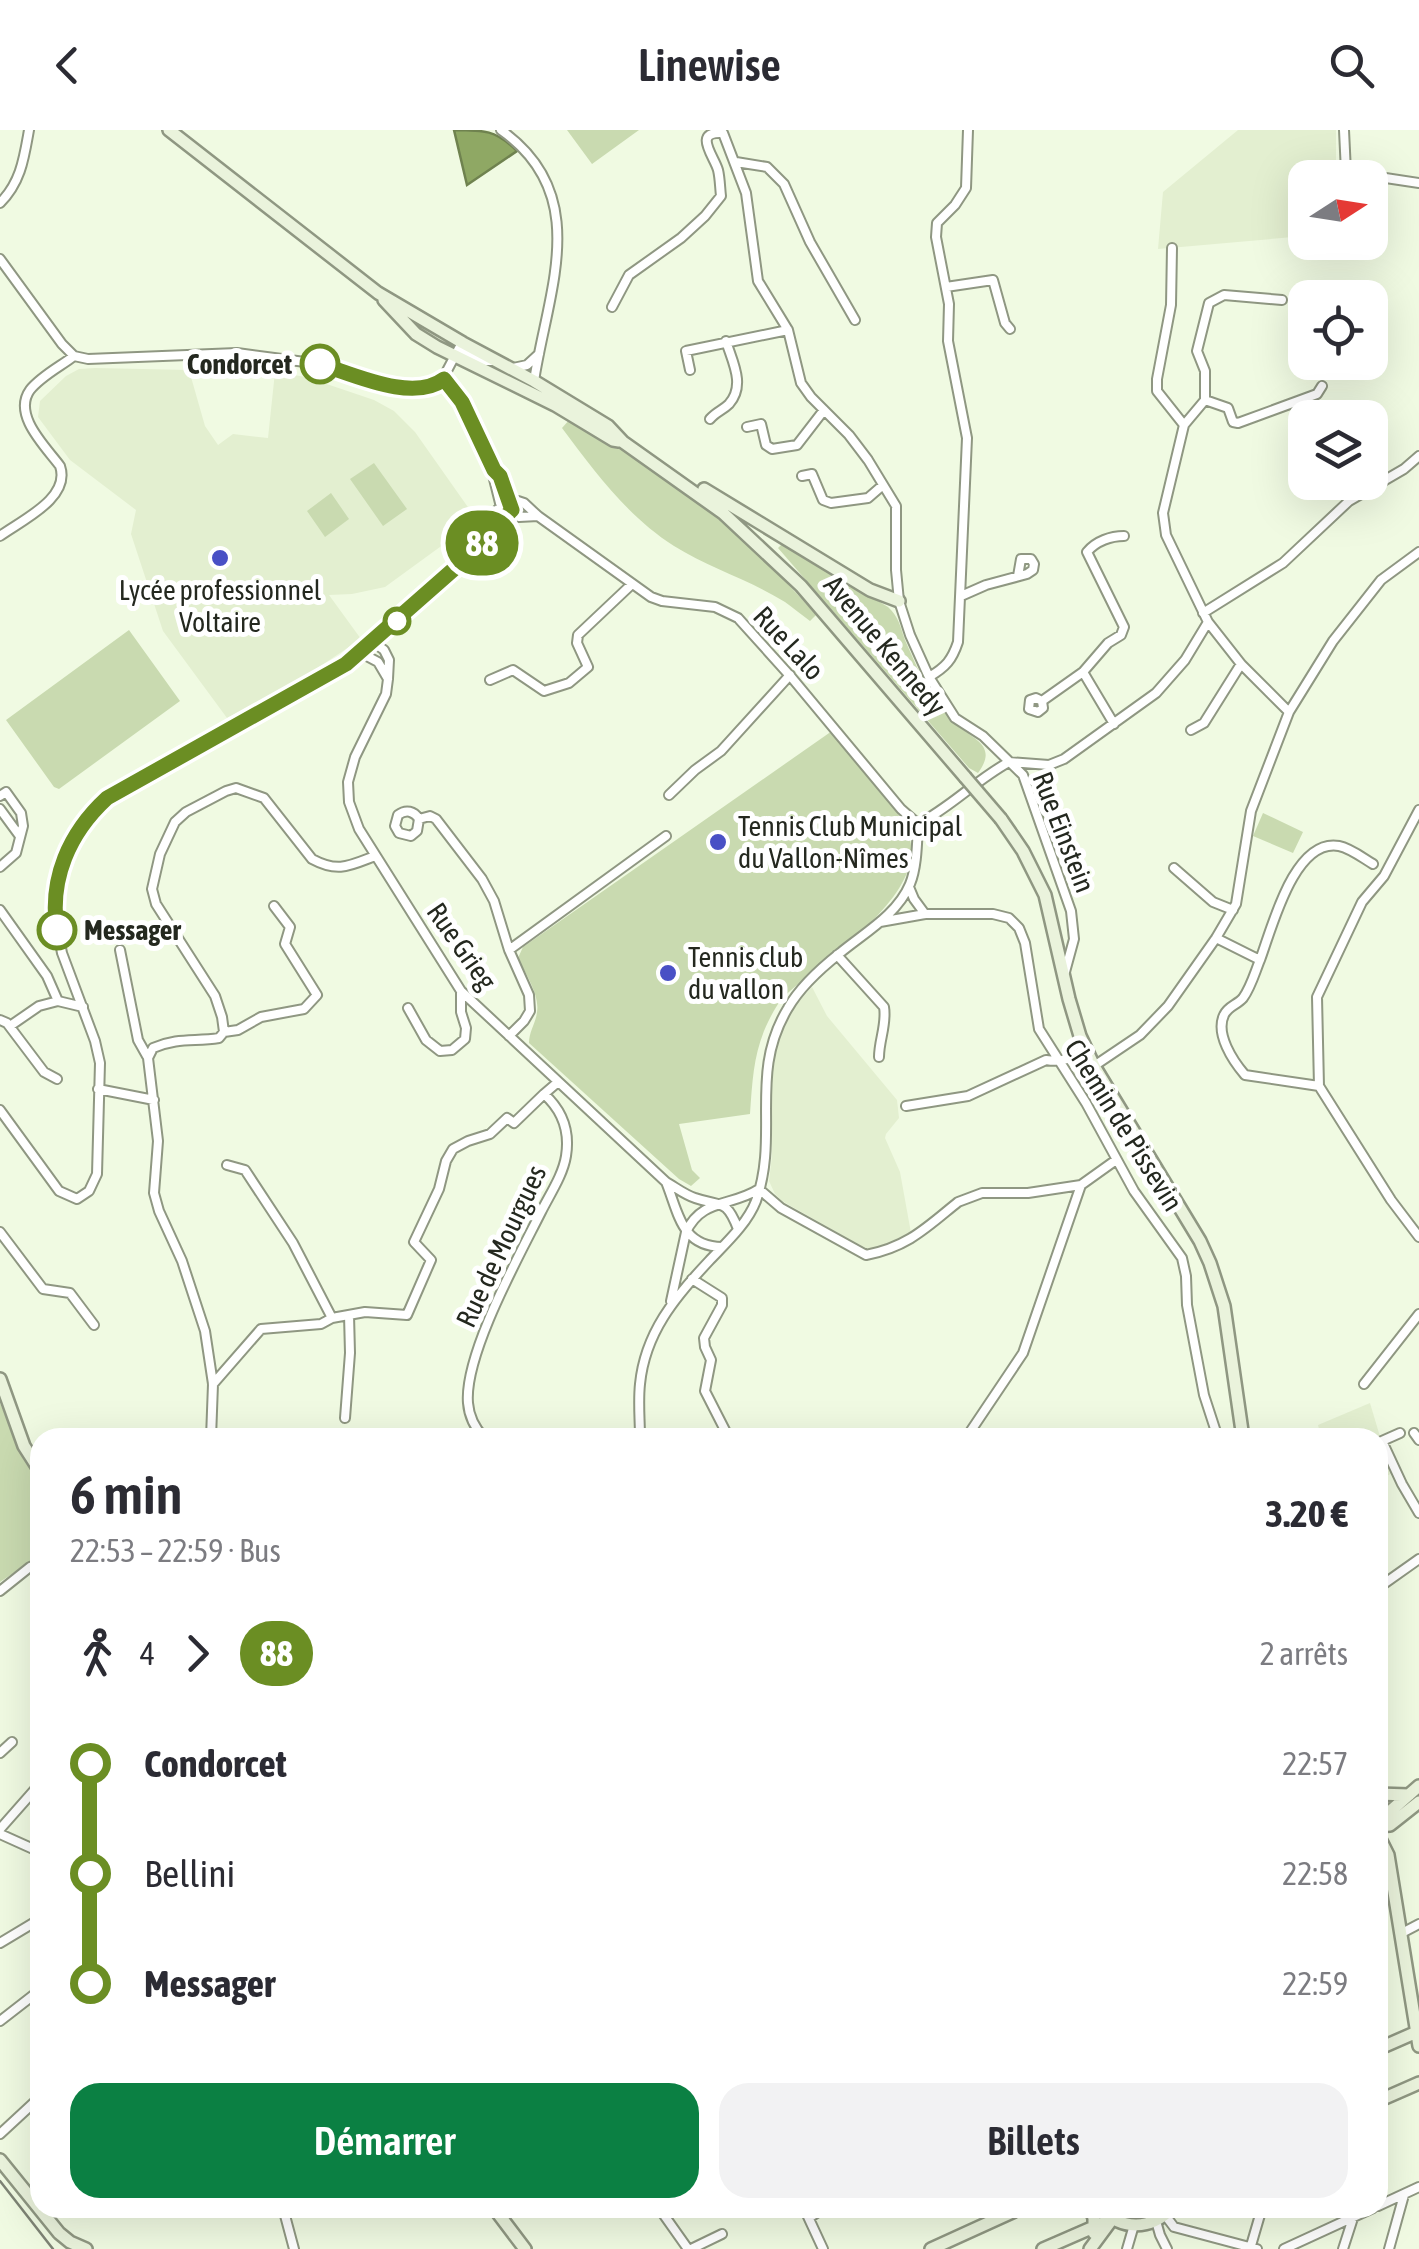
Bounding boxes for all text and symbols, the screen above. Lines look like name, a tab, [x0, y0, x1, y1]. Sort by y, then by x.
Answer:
icon: back	[40, 38, 95, 93]
icon: search	[1324, 38, 1379, 93]
text: Linewise	[638, 39, 781, 91]
north arrow	[1288, 160, 1388, 260]
map controls	[1288, 160, 1388, 500]
button: locate	[1288, 280, 1388, 380]
marker: Condorcet	[301, 345, 339, 383]
place label: Condorcet	[187, 348, 292, 380]
button: layers	[1288, 400, 1388, 500]
line badge: 88	[437, 510, 527, 576]
text: 88	[466, 523, 498, 563]
marker: Lycée professionnel Voltaire	[209, 547, 231, 569]
street label: Avenue Kennedy	[818, 569, 952, 721]
place label: Lycée professionnel Voltaire	[119, 574, 322, 638]
street label: Rue Lalo	[747, 600, 831, 686]
unlabelled marker	[384, 608, 410, 634]
street label: Rue Einstein	[1026, 767, 1102, 897]
place label: Tennis Club Municipal du Vallon-Nîmes	[738, 810, 963, 874]
marker: Tennis Club Municipal du Vallon-Nîmes	[707, 831, 729, 853]
street label: Rue Grieg	[421, 897, 503, 995]
marker: Messager	[38, 911, 76, 949]
place label: Messager	[84, 914, 181, 946]
place label: Tennis club du vallon	[688, 941, 803, 1005]
marker: Tennis club du vallon	[657, 962, 679, 984]
street label: Chemin de Pissevin	[1058, 1033, 1190, 1217]
street label: Rue de Mourgues	[450, 1160, 552, 1332]
text: 6 min	[70, 1463, 182, 1526]
text: 3.20 €	[1265, 1492, 1348, 1535]
text: 22:53 – 22:59 · Bus	[70, 1532, 281, 1569]
icon: walk	[70, 1626, 125, 1681]
icon: forward	[170, 1626, 225, 1681]
text: 88	[260, 1633, 293, 1673]
text: 4	[140, 1635, 155, 1672]
text: 2 arrêts	[1260, 1635, 1348, 1672]
text: Condorcet	[144, 1742, 287, 1785]
text: 22:57	[1282, 1745, 1348, 1782]
text: Bellini	[144, 1852, 235, 1895]
text: 22:58	[1282, 1855, 1348, 1892]
text: Messager	[144, 1962, 275, 2005]
text: 22:59	[1282, 1965, 1348, 2002]
button: Démarrer	[70, 2083, 699, 2198]
button: Billets	[719, 2083, 1348, 2198]

